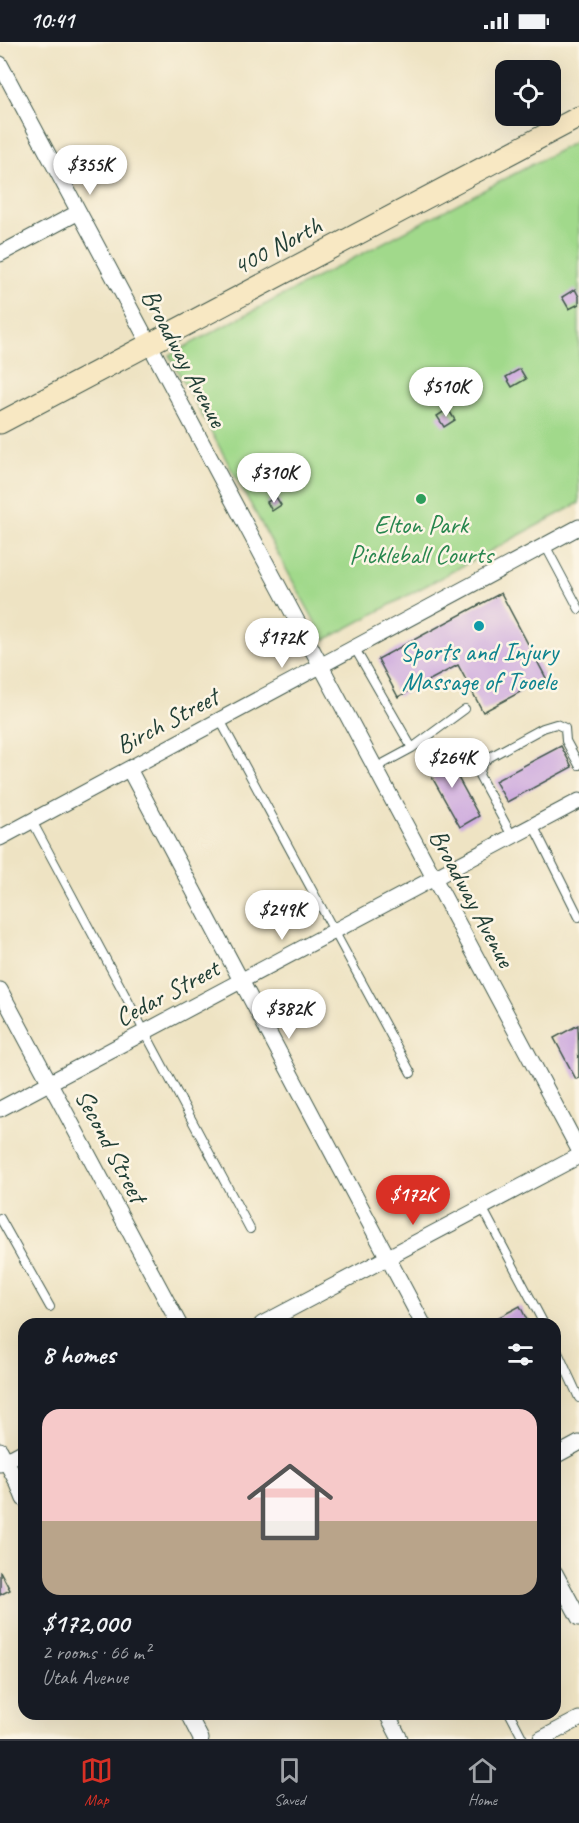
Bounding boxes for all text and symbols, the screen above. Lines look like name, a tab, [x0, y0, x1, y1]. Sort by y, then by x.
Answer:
text: 10:41	[30, 7, 74, 35]
map controls	[495, 60, 561, 126]
button: locate	[495, 60, 561, 126]
pin: $355K	[48, 145, 132, 196]
text: $355K	[67, 152, 113, 177]
street label: 400 North	[227, 208, 328, 283]
street label: Broadway Avenue	[134, 283, 235, 434]
pin: $510K	[404, 367, 488, 418]
text: $510K	[423, 374, 469, 399]
pin: $310K	[232, 453, 316, 504]
text: $310K	[251, 460, 297, 485]
marker: Elton Park Pickleball Courts	[414, 492, 428, 506]
place label: Elton Park Pickleball Courts	[349, 508, 495, 571]
pin: $172K	[240, 618, 324, 669]
marker: Sports and Injury Massage of Tooele	[472, 619, 486, 633]
text: $172K	[259, 625, 305, 650]
place label: Sports and Injury Massage of Tooele	[400, 635, 560, 698]
street label: Birch Street	[110, 679, 227, 762]
pin: $264K	[410, 738, 494, 789]
text: $264K	[429, 745, 475, 770]
street label: Broadway Avenue	[422, 823, 523, 974]
pin: $249K	[240, 890, 324, 941]
text: $249K	[259, 897, 305, 922]
street label: Cedar Street	[109, 951, 227, 1034]
pin: $382K	[247, 989, 331, 1040]
text: $382K	[266, 996, 312, 1021]
street label: Second Street	[67, 1084, 156, 1211]
pin: $172K	[371, 1175, 455, 1226]
text: $172K	[390, 1182, 436, 1207]
text: 8 homes	[42, 1338, 115, 1371]
icon: filters	[504, 1338, 537, 1371]
icon: home	[236, 1448, 344, 1556]
text: $172,000	[42, 1607, 129, 1640]
text: 2 rooms · 66 m²	[42, 1640, 150, 1665]
text: Utah Avenue	[42, 1665, 128, 1690]
tab: Map	[80, 1754, 113, 1810]
tab: Saved	[273, 1754, 306, 1810]
tab: Home	[466, 1754, 499, 1810]

